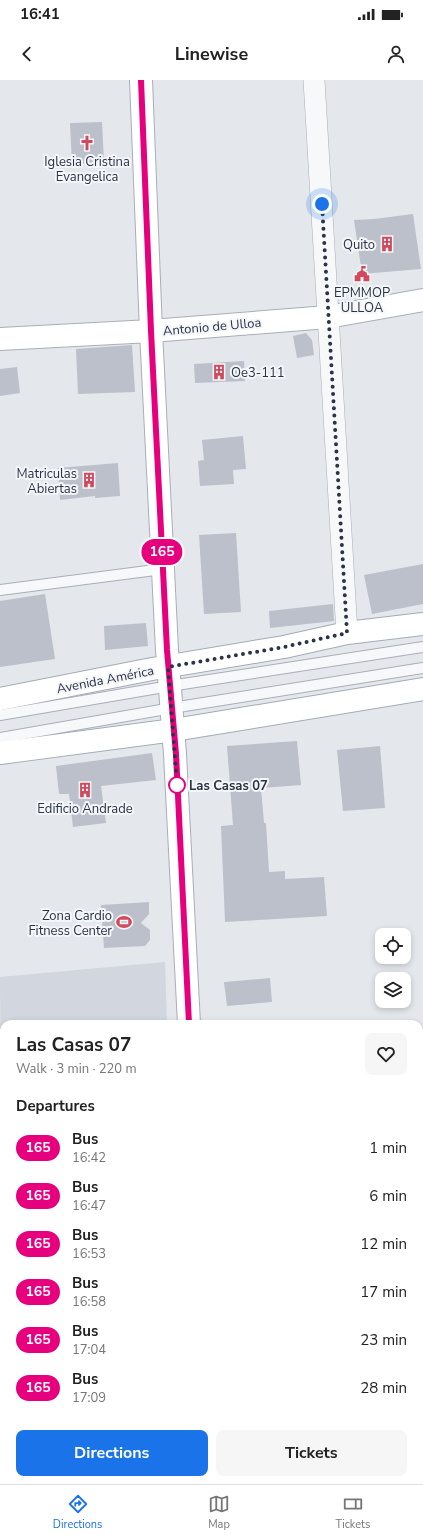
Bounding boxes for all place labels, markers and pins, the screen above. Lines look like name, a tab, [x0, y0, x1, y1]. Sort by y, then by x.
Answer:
church icon: Iglesia Cristina Evangelica	[78, 134, 96, 152]
place label: Iglesia Cristina Evangelica	[44, 153, 130, 186]
building icon: Quito	[378, 235, 396, 253]
place label: Quito	[343, 236, 375, 254]
public building icon: EPMMOP ULLOA	[353, 265, 371, 283]
place label: EPMMOP ULLOA	[334, 284, 390, 317]
building icon: Oe3-111	[210, 363, 228, 381]
place label: Oe3-111	[231, 364, 285, 382]
place label: Matriculas Abiertas	[16, 465, 77, 498]
building icon: Matriculas Abiertas	[80, 471, 98, 489]
marker: Las Casas 07	[168, 776, 186, 794]
place label: Las Casas 07	[189, 777, 268, 795]
building icon: Edificio Andrade	[76, 781, 94, 799]
place label: Edificio Andrade	[37, 800, 133, 818]
place label: Zona Cardio Fitness Center	[29, 907, 112, 940]
sports icon: Zona Cardio Fitness Center	[115, 913, 133, 931]

